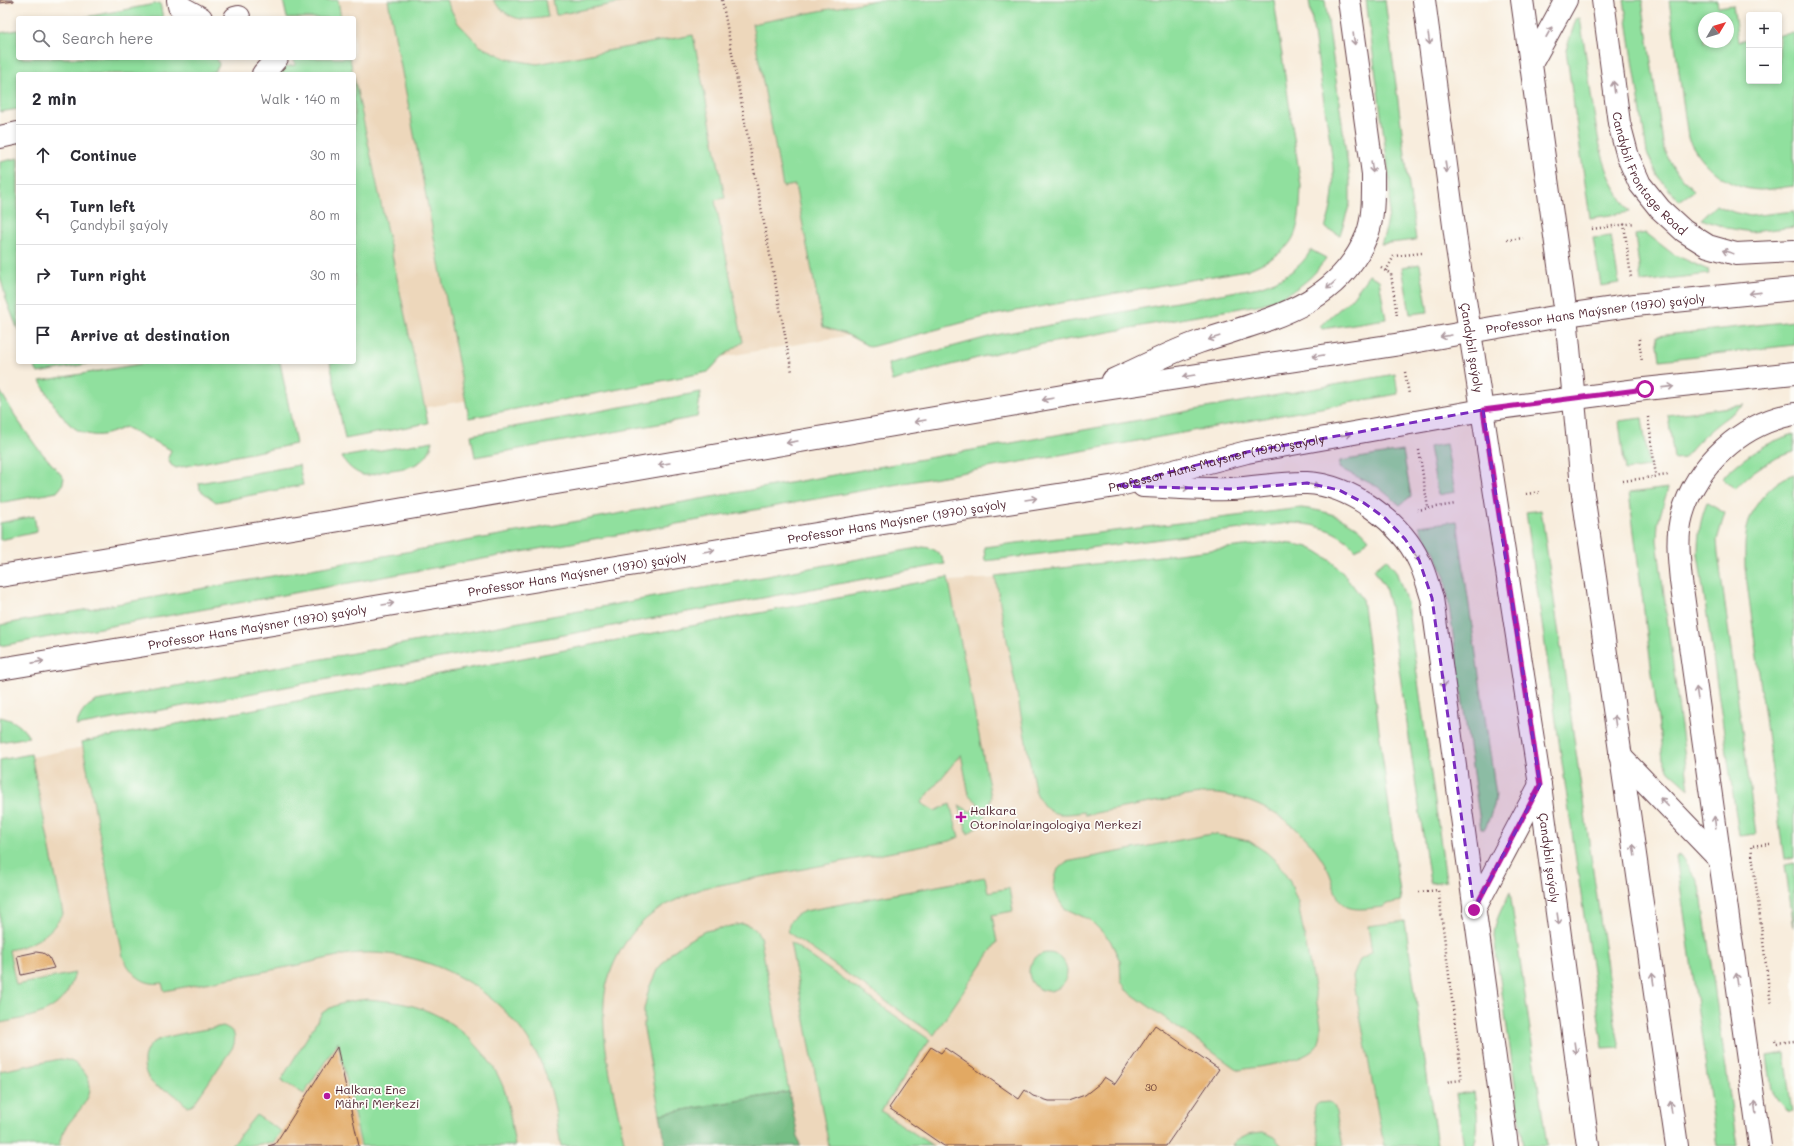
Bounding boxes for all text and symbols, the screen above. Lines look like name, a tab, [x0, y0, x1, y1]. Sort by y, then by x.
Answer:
north arrow	[1698, 12, 1734, 48]
map controls	[1746, 12, 1782, 84]
button: +	[1746, 12, 1782, 48]
search box	[16, 16, 356, 60]
one-way arrow	[1546, 26, 1553, 38]
icon: search	[30, 27, 52, 49]
text: Search here	[62, 28, 153, 48]
one-way arrow	[1350, 32, 1358, 45]
one-way arrow	[1425, 32, 1433, 45]
button: −	[1746, 48, 1782, 84]
one-way arrow	[1610, 81, 1618, 94]
text: 2 min	[32, 87, 77, 109]
text: Walk · 140 m	[260, 90, 340, 107]
street label: Candybil Frontage Road	[1610, 111, 1691, 238]
icon: ahead	[32, 144, 54, 166]
text: Continue	[70, 145, 137, 165]
text: 30 m	[310, 146, 340, 163]
one-way arrow	[1368, 161, 1376, 174]
one-way arrow	[1442, 161, 1450, 174]
text: Turn left	[70, 196, 135, 216]
icon: left	[32, 204, 54, 226]
text: 80 m	[310, 206, 340, 223]
text: Çandybil şaýoly	[70, 216, 168, 233]
one-way arrow	[1721, 248, 1734, 255]
icon: right	[32, 264, 54, 286]
text: Turn right	[70, 265, 147, 285]
text: 30 m	[310, 266, 340, 283]
one-way arrow	[1326, 280, 1336, 289]
one-way arrow	[1749, 289, 1762, 297]
street label: Professor Hans Maýsner (1970) şaýoly	[1484, 290, 1706, 337]
street label: Çandybil şaýoly	[1458, 302, 1487, 394]
icon: arrive	[32, 324, 54, 346]
text: Arrive at destination	[70, 325, 230, 345]
one-way arrow	[1440, 332, 1453, 340]
one-way arrow	[1208, 334, 1220, 342]
one-way arrow	[1312, 352, 1325, 360]
one-way arrow	[1183, 372, 1196, 380]
route start	[1636, 380, 1654, 398]
one-way arrow	[1661, 383, 1674, 390]
one-way arrow	[1042, 395, 1055, 403]
one-way arrow	[914, 417, 927, 425]
street label: Professor Hans Maýsner (1970) şaýoly	[1107, 430, 1326, 495]
one-way arrow	[1338, 431, 1351, 439]
one-way arrow	[786, 439, 799, 447]
one-way arrow	[657, 460, 670, 468]
one-way arrow	[1306, 481, 1319, 489]
one-way arrow	[1176, 484, 1189, 491]
street label: Professor Hans Maýsner (1970) şaýoly	[786, 495, 1007, 547]
one-way arrow	[1024, 495, 1037, 503]
one-way arrow	[702, 547, 715, 555]
street label: Professor Hans Maýsner (1970) şaýoly	[467, 548, 688, 600]
one-way arrow	[1412, 550, 1420, 561]
street label: Professor Hans Maýsner (1970) şaýoly	[147, 600, 368, 652]
one-way arrow	[381, 600, 394, 608]
one-way arrow	[31, 658, 44, 666]
one-way arrow	[1439, 675, 1447, 688]
one-way arrow	[1693, 687, 1701, 700]
one-way arrow	[1611, 715, 1619, 728]
one-way arrow	[1660, 797, 1669, 807]
place label: Halkara Otorinolaringologiya Merkezi	[970, 802, 1142, 832]
marker: Halkara Otorinolaringologiya Merkezi	[955, 811, 967, 823]
street label: Çandybil şaýoly	[1536, 812, 1564, 904]
one-way arrow	[1711, 816, 1719, 829]
one-way arrow	[1630, 844, 1638, 857]
route end	[1465, 901, 1483, 919]
one-way arrow	[1554, 912, 1562, 925]
one-way arrow	[1649, 973, 1657, 986]
one-way arrow	[1733, 973, 1741, 986]
one-way arrow	[1571, 1041, 1579, 1054]
house number: 30	[1145, 1080, 1157, 1094]
place label: Halkara Ene Mähri Merkezi	[335, 1081, 420, 1111]
marker: Halkara Ene Mähri Merkezi	[322, 1091, 332, 1101]
one-way arrow	[1667, 1101, 1675, 1114]
one-way arrow	[1751, 1101, 1759, 1114]

